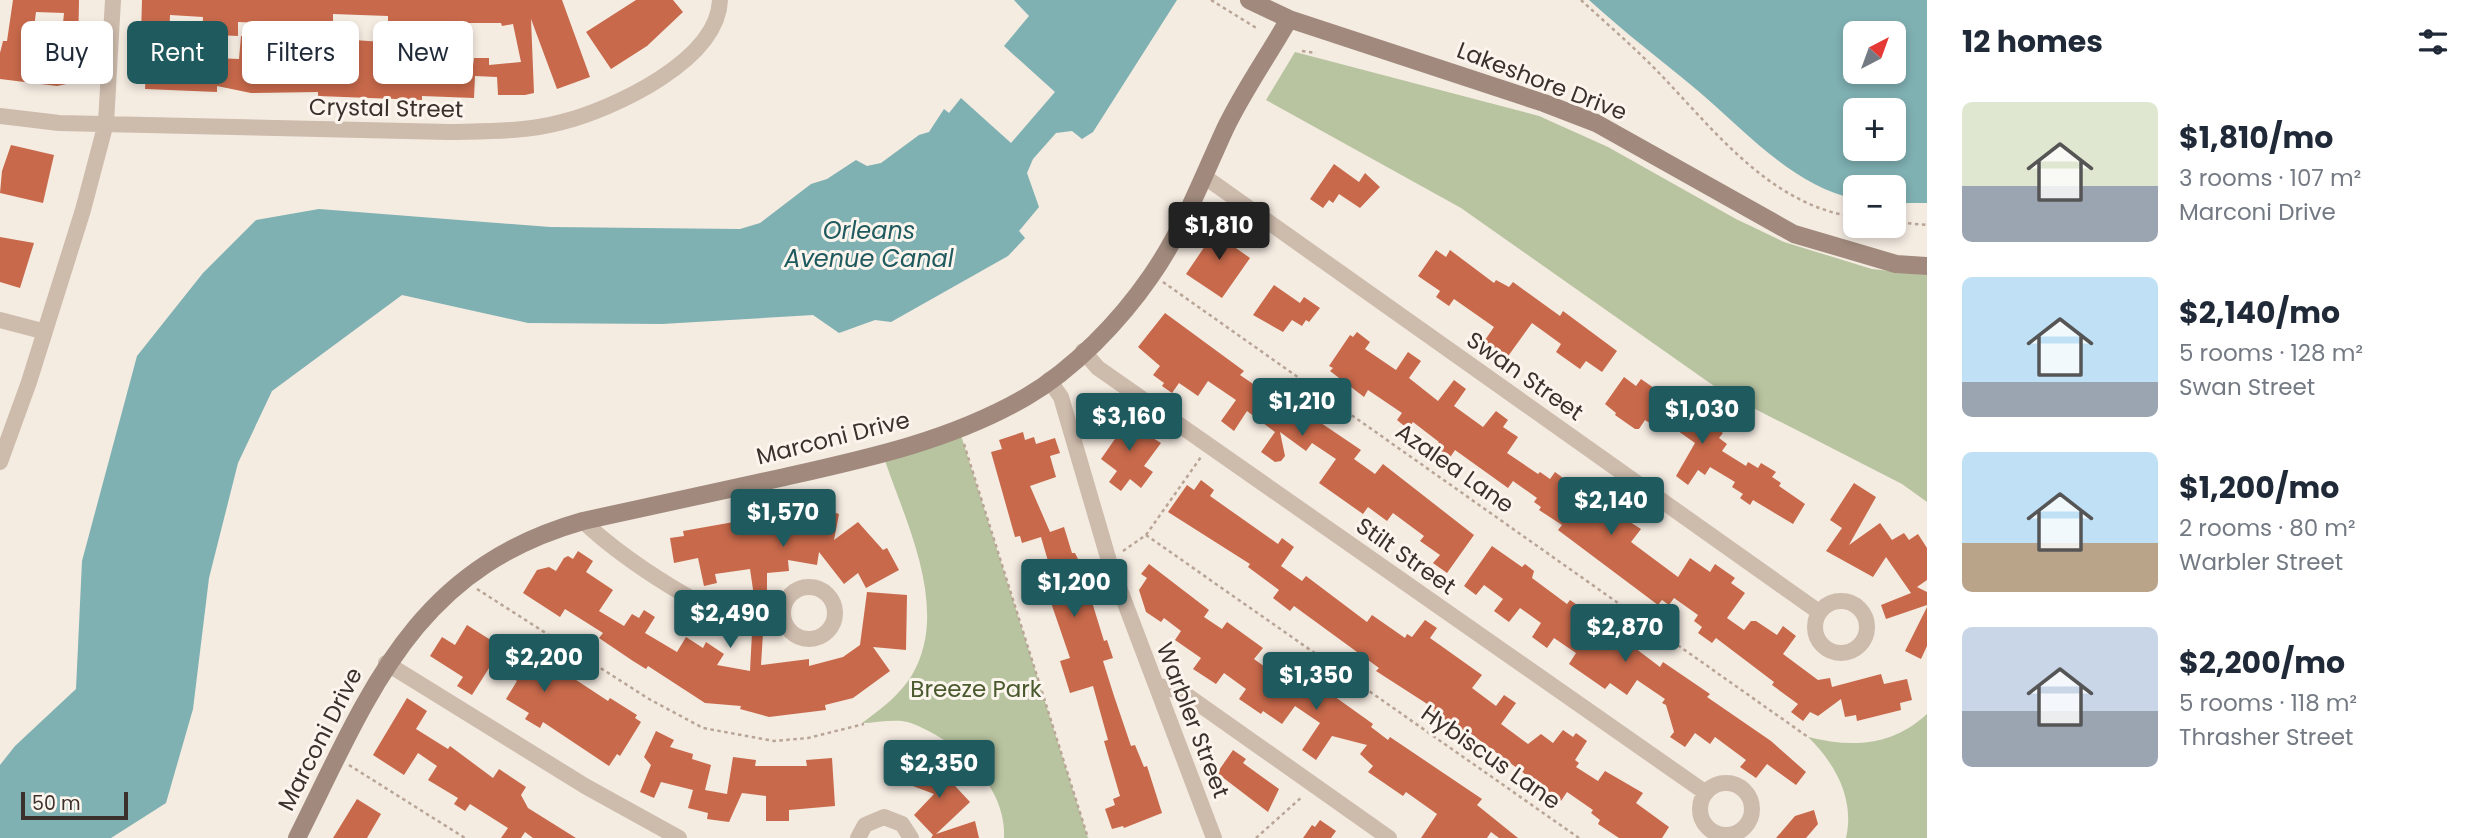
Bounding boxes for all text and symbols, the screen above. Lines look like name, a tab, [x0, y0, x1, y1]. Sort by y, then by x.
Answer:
text: 12 homes	[1962, 20, 2103, 63]
chip: Buy	[21, 21, 113, 84]
chip: Rent	[127, 21, 228, 84]
chip: Filters	[242, 21, 359, 84]
chip: New	[373, 21, 473, 84]
north arrow	[1843, 21, 1906, 84]
map controls	[1843, 21, 1906, 238]
icon: filters	[2414, 23, 2452, 61]
street label: Lakeshore Drive	[1452, 34, 1632, 128]
street label: Crystal Street	[309, 91, 463, 125]
button: +	[1843, 98, 1906, 161]
text: $1,810/mo	[2179, 116, 2333, 159]
icon: home	[2018, 130, 2102, 214]
text: 3 rooms · 107 m²	[2179, 162, 2361, 194]
button: −	[1843, 175, 1906, 238]
text: Marconi Drive	[2179, 196, 2336, 228]
pin: $1,810	[1162, 202, 1276, 262]
text: $1,810	[1185, 209, 1253, 241]
water label: Orleans Avenue Canal	[783, 214, 954, 275]
text: $2,140/mo	[2179, 291, 2340, 334]
icon: home	[2018, 305, 2102, 389]
street label: Swan Street	[1460, 324, 1590, 428]
text: 5 rooms · 128 m²	[2179, 337, 2363, 369]
text: Swan Street	[2179, 371, 2315, 403]
pin: $1,210	[1245, 378, 1359, 438]
text: $1,210	[1268, 385, 1336, 417]
pin: $1,030	[1645, 386, 1759, 446]
pin: $3,160	[1072, 393, 1186, 453]
text: $1,030	[1665, 393, 1739, 425]
text: $3,160	[1092, 400, 1166, 432]
street label: Marconi Drive	[753, 404, 913, 472]
street label: Azalea Lane	[1389, 415, 1521, 521]
text: $1,200/mo	[2179, 466, 2339, 509]
pin: $2,140	[1554, 477, 1668, 537]
icon: home	[2018, 480, 2102, 564]
text: $2,140	[1574, 484, 1648, 516]
pin: $1,570	[726, 490, 840, 549]
text: $1,570	[747, 496, 819, 528]
street label: Stilt Street	[1350, 510, 1462, 602]
text: 2 rooms · 80 m²	[2179, 512, 2356, 544]
text: Warbler Street	[2179, 546, 2343, 578]
pin: $1,200	[1017, 560, 1131, 619]
text: $1,200	[1037, 566, 1111, 598]
pin: $2,490	[673, 590, 787, 650]
text: $2,490	[690, 597, 770, 629]
pin: $2,870	[1568, 604, 1682, 664]
text: $2,870	[1586, 611, 1664, 643]
pin: $2,200	[487, 634, 601, 694]
street label: Warbler Street	[1149, 638, 1237, 802]
text: $2,200	[505, 641, 583, 673]
text: $2,200/mo	[2179, 641, 2345, 684]
pin: $1,350	[1259, 652, 1373, 712]
icon: home	[2018, 655, 2102, 739]
text: $1,350	[1279, 659, 1353, 691]
street label: Marconi Drive	[270, 662, 370, 816]
park label: Breeze Park	[910, 673, 1042, 705]
text: 5 rooms · 118 m²	[2179, 687, 2357, 719]
street label: Hybiscus Lane	[1415, 697, 1567, 817]
text: Thrasher Street	[2179, 721, 2353, 753]
pin: $2,350	[882, 740, 996, 800]
text: $2,350	[900, 747, 978, 779]
scale bar	[21, 789, 128, 821]
text: 50 m	[32, 790, 81, 817]

